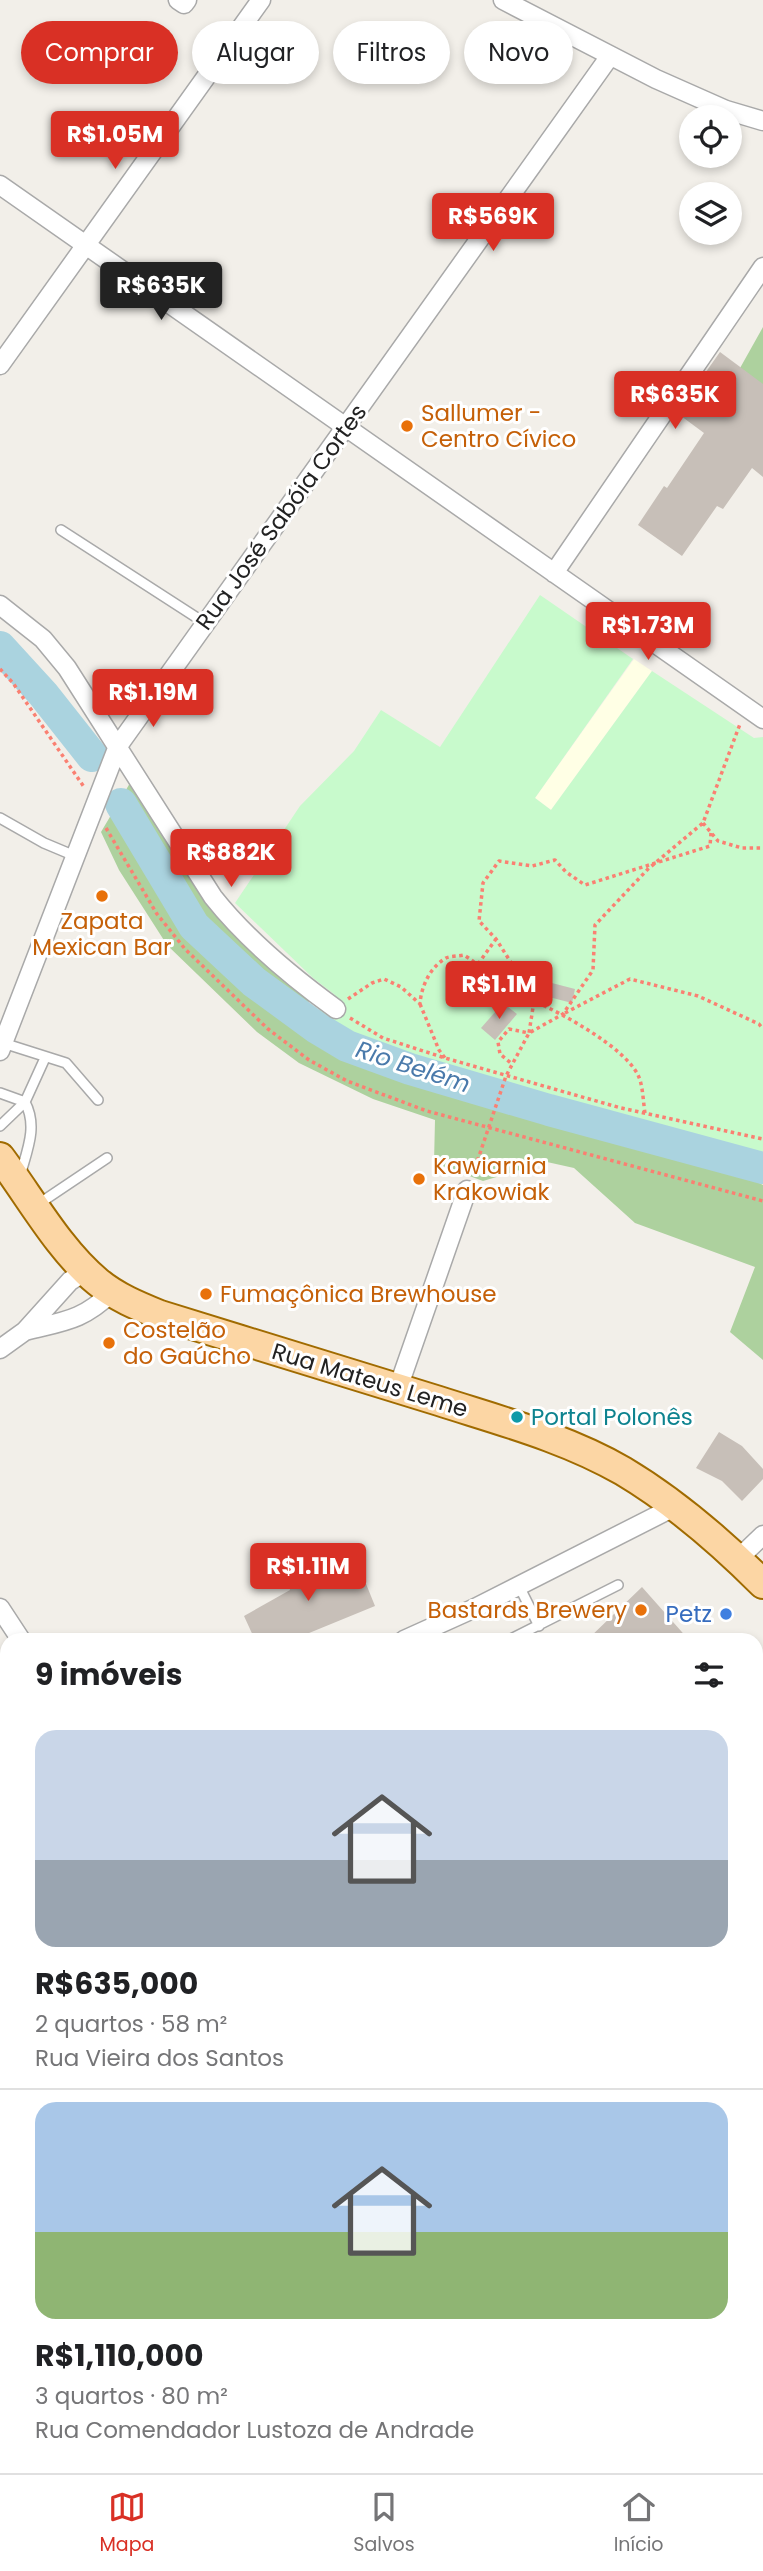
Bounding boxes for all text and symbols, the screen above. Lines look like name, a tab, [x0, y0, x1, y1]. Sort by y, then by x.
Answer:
chip: Comprar	[21, 21, 178, 84]
chip: Alugar	[192, 21, 319, 84]
chip: Filtros	[333, 21, 450, 84]
chip: Novo	[464, 21, 573, 84]
map controls	[679, 105, 742, 245]
button: locate	[679, 105, 742, 168]
pin: R$1.05M	[50, 111, 180, 171]
text: R$1.05M	[67, 118, 163, 150]
button: layers	[679, 182, 742, 245]
pin: R$569K	[436, 194, 550, 253]
text: R$569K	[448, 200, 538, 232]
pin: R$635K	[104, 262, 218, 322]
text: R$635K	[116, 269, 206, 301]
pin: R$635K	[618, 372, 732, 431]
text: R$635K	[630, 378, 720, 410]
place label: Sallumer - Centro Cívico	[421, 397, 576, 455]
street label: Rua José Sabóia Cortes	[188, 398, 374, 636]
marker: Sallumer - Centro Cívico	[399, 418, 415, 434]
pin: R$1.73M	[583, 602, 713, 662]
text: R$1.73M	[602, 609, 694, 641]
pin: R$1.19M	[88, 670, 218, 729]
text: R$1.19M	[108, 676, 198, 708]
pin: R$882K	[174, 830, 288, 889]
text: R$882K	[186, 836, 276, 868]
marker: Zapata Mexican Bar	[94, 888, 110, 904]
place label: Zapata Mexican Bar	[32, 905, 172, 963]
pin: R$1.1M	[442, 962, 556, 1021]
text: R$1.1M	[461, 968, 537, 1000]
water label: Rio Belém	[352, 1033, 474, 1100]
place label: Kawiarnia Krakowiak	[433, 1150, 550, 1208]
marker: Kawiarnia Krakowiak	[411, 1171, 427, 1187]
place label: Fumaçônica Brewhouse	[220, 1278, 496, 1310]
marker: Fumaçônica Brewhouse	[198, 1286, 214, 1302]
place label: Costelão do Gaúcho	[123, 1314, 251, 1372]
marker: Costelão do Gaúcho	[101, 1335, 117, 1351]
street label: Rua Mateus Leme	[268, 1335, 472, 1425]
place label: Portal Polonês	[531, 1401, 693, 1433]
marker: Portal Polonês	[509, 1409, 525, 1425]
pin: R$1.11M	[243, 1544, 373, 1603]
text: R$1.11M	[266, 1550, 350, 1582]
place label: Bastards Brewery	[428, 1594, 627, 1626]
place label: Petz	[666, 1598, 712, 1630]
marker: Bastards Brewery	[633, 1602, 649, 1618]
marker: Petz	[718, 1606, 734, 1622]
text: 9 imóveis	[35, 1653, 182, 1696]
icon: filters	[690, 1656, 728, 1694]
icon: home	[319, 1776, 445, 1902]
text: R$635,000	[35, 1962, 198, 2005]
text: 2 quartos · 58 m²	[35, 2008, 227, 2040]
text: Rua Vieira dos Santos	[35, 2042, 284, 2074]
icon: home	[319, 2148, 445, 2274]
text: R$1,110,000	[35, 2334, 204, 2377]
text: 3 quartos · 80 m²	[35, 2380, 228, 2412]
text: Rua Comendador Lustoza de Andrade	[35, 2414, 474, 2446]
tab: Mapa	[99, 2488, 154, 2559]
tab: Salvos	[353, 2488, 415, 2559]
tab: Início	[614, 2488, 664, 2559]

